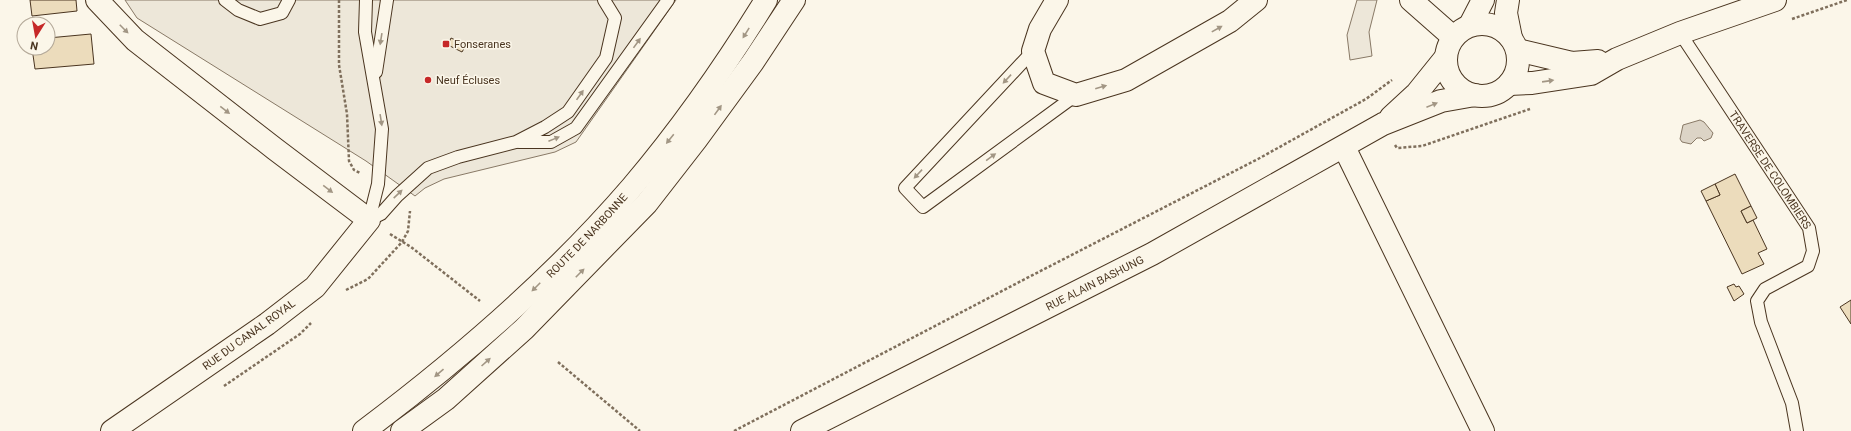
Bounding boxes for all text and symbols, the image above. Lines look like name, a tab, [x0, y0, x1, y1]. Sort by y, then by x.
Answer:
north arrow	[16, 16, 56, 56]
one-way arrow	[119, 24, 129, 34]
one-way arrow	[1211, 25, 1223, 32]
one-way arrow	[742, 27, 749, 39]
one-way arrow	[378, 32, 384, 45]
one-way arrow	[633, 37, 641, 48]
text: N	[29, 38, 39, 52]
place label: Fonseranes	[454, 38, 511, 51]
marker: Fonseranes	[441, 39, 451, 49]
place label: Neuf Écluses	[436, 74, 500, 87]
one-way arrow	[1002, 74, 1011, 84]
marker: Neuf Écluses	[423, 75, 433, 85]
one-way arrow	[1542, 78, 1554, 84]
one-way arrow	[1096, 84, 1108, 90]
one-way arrow	[576, 90, 584, 100]
one-way arrow	[1427, 101, 1439, 107]
one-way arrow	[714, 104, 722, 115]
one-way arrow	[219, 106, 230, 115]
street label: TRAVERSE DE COLOMBIERS	[1727, 108, 1814, 232]
one-way arrow	[378, 113, 384, 126]
one-way arrow	[666, 133, 675, 144]
one-way arrow	[548, 136, 560, 143]
one-way arrow	[986, 153, 997, 161]
one-way arrow	[913, 169, 923, 179]
one-way arrow	[323, 185, 333, 193]
one-way arrow	[393, 190, 403, 199]
street label: ROUTE DE NARBONNE	[544, 191, 630, 280]
street label: RUE ALAIN BASHUNG	[1044, 253, 1146, 313]
one-way arrow	[576, 268, 585, 278]
one-way arrow	[531, 282, 541, 292]
street label: RUE DU CANAL ROYAL	[200, 297, 298, 373]
one-way arrow	[481, 358, 492, 367]
one-way arrow	[434, 369, 444, 378]

